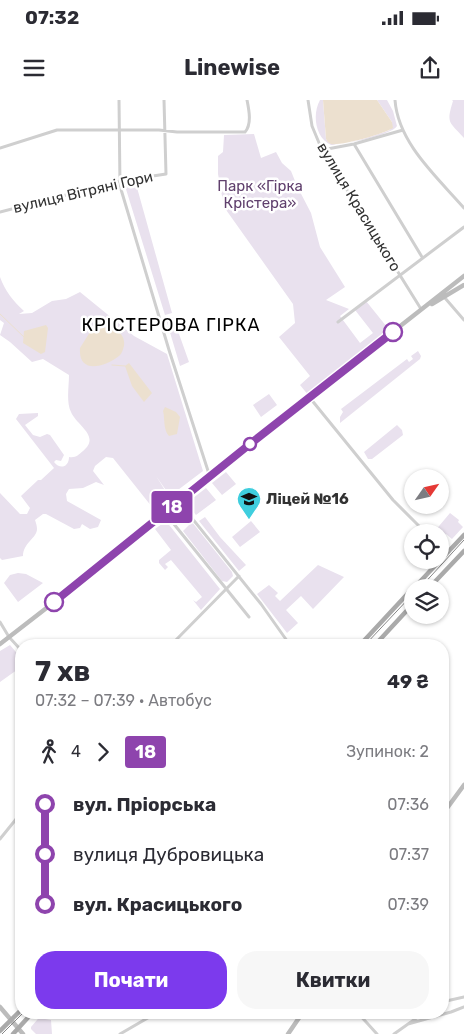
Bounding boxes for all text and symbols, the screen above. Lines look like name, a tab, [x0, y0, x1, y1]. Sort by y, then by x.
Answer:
text: 07:32	[25, 6, 79, 29]
icon: menu	[20, 54, 48, 82]
text: Linewise	[184, 54, 280, 81]
icon: share	[416, 54, 444, 82]
street label: вулиця Красицького	[313, 139, 405, 275]
street label: вулиця Вітряні Гори	[11, 167, 155, 217]
park label: Парк «Гірка Крістера»	[217, 177, 303, 212]
district label: КРІСТЕРОВА ГІРКА	[81, 314, 261, 336]
unlabelled marker	[383, 322, 403, 342]
unlabelled marker	[243, 437, 257, 451]
north arrow	[404, 469, 449, 514]
map controls	[404, 469, 449, 624]
school or university icon: Ліцей №16	[236, 486, 262, 520]
place label: Ліцей №16	[266, 490, 349, 508]
line badge: 18	[150, 491, 194, 523]
text: 18	[161, 496, 183, 518]
button: locate	[404, 524, 449, 569]
button: layers	[404, 579, 449, 624]
unlabelled marker	[44, 592, 64, 612]
text: 7 хв	[35, 655, 90, 688]
text: 49 ₴	[387, 670, 429, 693]
text: 07:32 – 07:39 · Автобус	[35, 691, 212, 710]
icon: walk	[35, 738, 63, 766]
icon: forward	[89, 738, 117, 766]
text: 18	[135, 741, 156, 763]
text: 4	[71, 742, 81, 761]
text: Зупинок: 2	[346, 742, 429, 761]
text: вул. Пріорська	[73, 793, 216, 816]
text: 07:36	[387, 795, 429, 814]
text: вулиця Дубровицька	[73, 843, 264, 866]
text: 07:37	[389, 845, 429, 864]
text: вул. Красицького	[73, 893, 242, 916]
text: 07:39	[387, 895, 429, 914]
button: Почати	[35, 951, 227, 1009]
button: Квитки	[237, 951, 429, 1009]

